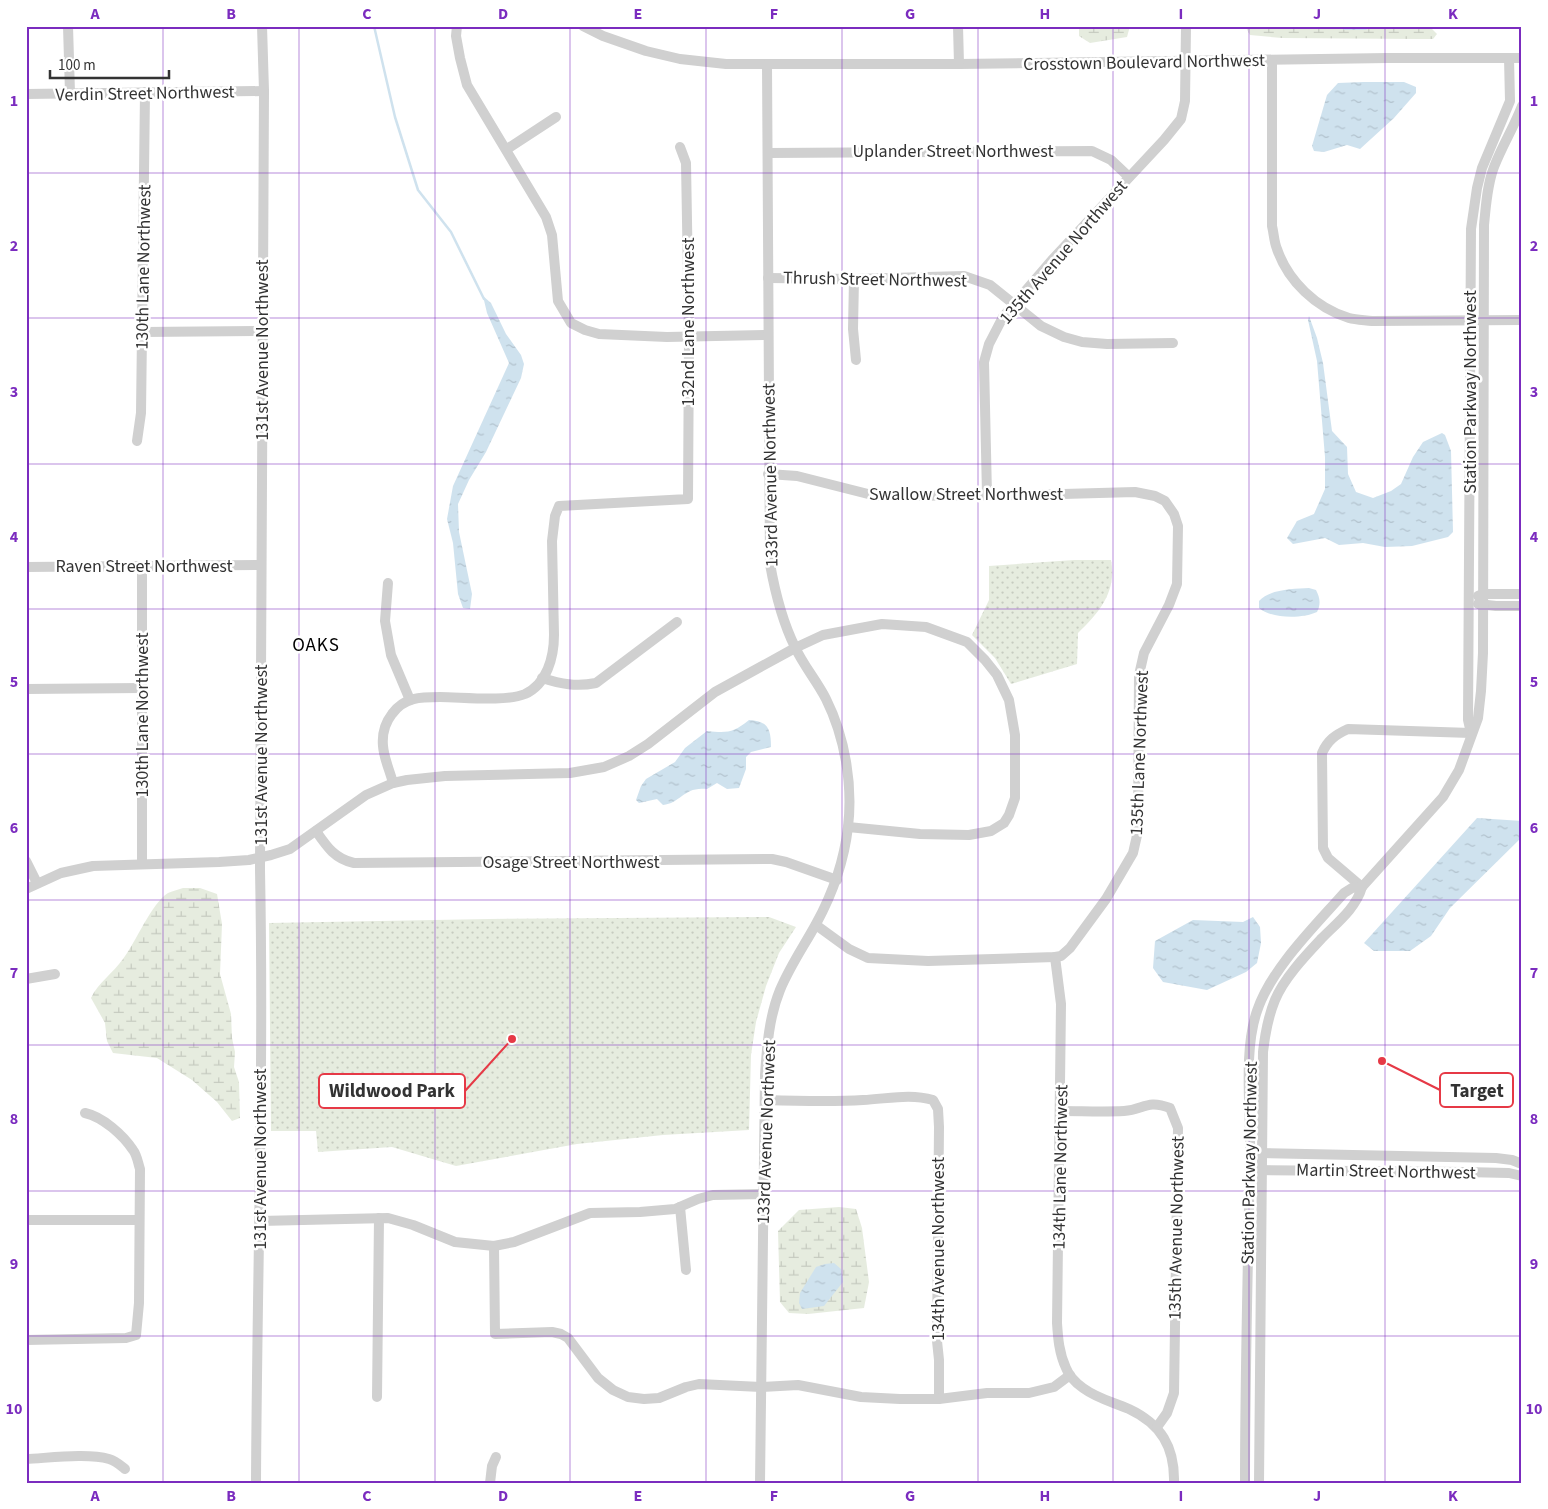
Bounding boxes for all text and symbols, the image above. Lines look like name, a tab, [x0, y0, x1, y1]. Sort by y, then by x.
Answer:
text: A	[89, 3, 100, 25]
text: B	[226, 3, 236, 25]
text: C	[362, 3, 372, 25]
text: D	[498, 3, 508, 25]
text: E	[634, 3, 642, 25]
text: F	[770, 3, 778, 25]
text: G	[905, 3, 915, 25]
text: H	[1040, 3, 1050, 25]
text: I	[1179, 3, 1183, 25]
text: J	[1313, 3, 1321, 25]
text: K	[1448, 3, 1458, 25]
scale bar	[50, 48, 169, 80]
street label: Crosstown Boulevard Northwest	[1023, 48, 1265, 77]
text: 100 m	[58, 55, 96, 76]
street label: Verdin Street Northwest	[55, 79, 235, 108]
text: 1	[10, 90, 18, 112]
text: 1	[1530, 90, 1538, 112]
street label: Uplander Street Northwest	[852, 139, 1054, 164]
street label: 135th Avenue Northwest	[994, 175, 1133, 330]
street label: 130th Lane Northwest	[130, 184, 157, 350]
text: 2	[10, 235, 18, 257]
text: 2	[1530, 235, 1538, 257]
street label: 132nd Lane Northwest	[676, 237, 701, 407]
street label: 131st Avenue Northwest	[250, 259, 275, 441]
street label: Thrush Street Northwest	[783, 265, 967, 294]
street label: Station Parkway Northwest	[1458, 290, 1483, 494]
text: 3	[10, 381, 18, 403]
text: 3	[1530, 381, 1538, 403]
street label: 133rd Avenue Northwest	[756, 383, 785, 567]
street label: Swallow Street Northwest	[869, 482, 1063, 507]
text: 4	[10, 526, 19, 548]
text: 4	[1530, 526, 1539, 548]
street label: Raven Street Northwest	[55, 554, 233, 579]
street label: 130th Lane Northwest	[130, 632, 155, 798]
district label: OAKS	[292, 632, 340, 659]
street label: 131st Avenue Northwest	[249, 664, 274, 846]
street label: 135th Lane Northwest	[1124, 670, 1155, 836]
text: 5	[10, 671, 18, 693]
text: 5	[1530, 671, 1538, 693]
text: 6	[10, 817, 18, 839]
text: 6	[1530, 817, 1538, 839]
street label: Osage Street Northwest	[482, 850, 660, 875]
text: 7	[10, 962, 18, 984]
text: 7	[1530, 962, 1538, 984]
street label: 133rd Avenue Northwest	[751, 1040, 782, 1224]
street label: Station Parkway Northwest	[1235, 1061, 1264, 1265]
street label: 131st Avenue Northwest	[248, 1068, 273, 1250]
callout: Target	[1440, 1073, 1513, 1107]
callout: Wildwood Park	[319, 1074, 465, 1108]
text: Wildwood Park	[329, 1078, 456, 1105]
text: Target	[1450, 1078, 1504, 1105]
street label: 134th Lane Northwest	[1047, 1084, 1074, 1250]
text: 8	[10, 1108, 18, 1130]
text: 8	[1530, 1108, 1538, 1130]
street label: 135th Avenue Northwest	[1162, 1136, 1191, 1320]
street label: 134th Avenue Northwest	[926, 1157, 951, 1341]
street label: Martin Street Northwest	[1296, 1157, 1476, 1186]
text: 9	[10, 1253, 18, 1275]
text: 9	[1530, 1253, 1538, 1275]
text: 10	[6, 1398, 22, 1420]
text: 10	[1526, 1398, 1542, 1420]
text: A	[89, 1485, 100, 1507]
text: B	[226, 1485, 236, 1507]
text: C	[362, 1485, 372, 1507]
text: D	[498, 1485, 508, 1507]
text: E	[634, 1485, 642, 1507]
text: F	[770, 1485, 778, 1507]
text: G	[905, 1485, 915, 1507]
text: H	[1040, 1485, 1050, 1507]
text: I	[1179, 1485, 1183, 1507]
text: J	[1313, 1485, 1321, 1507]
text: K	[1448, 1485, 1458, 1507]

